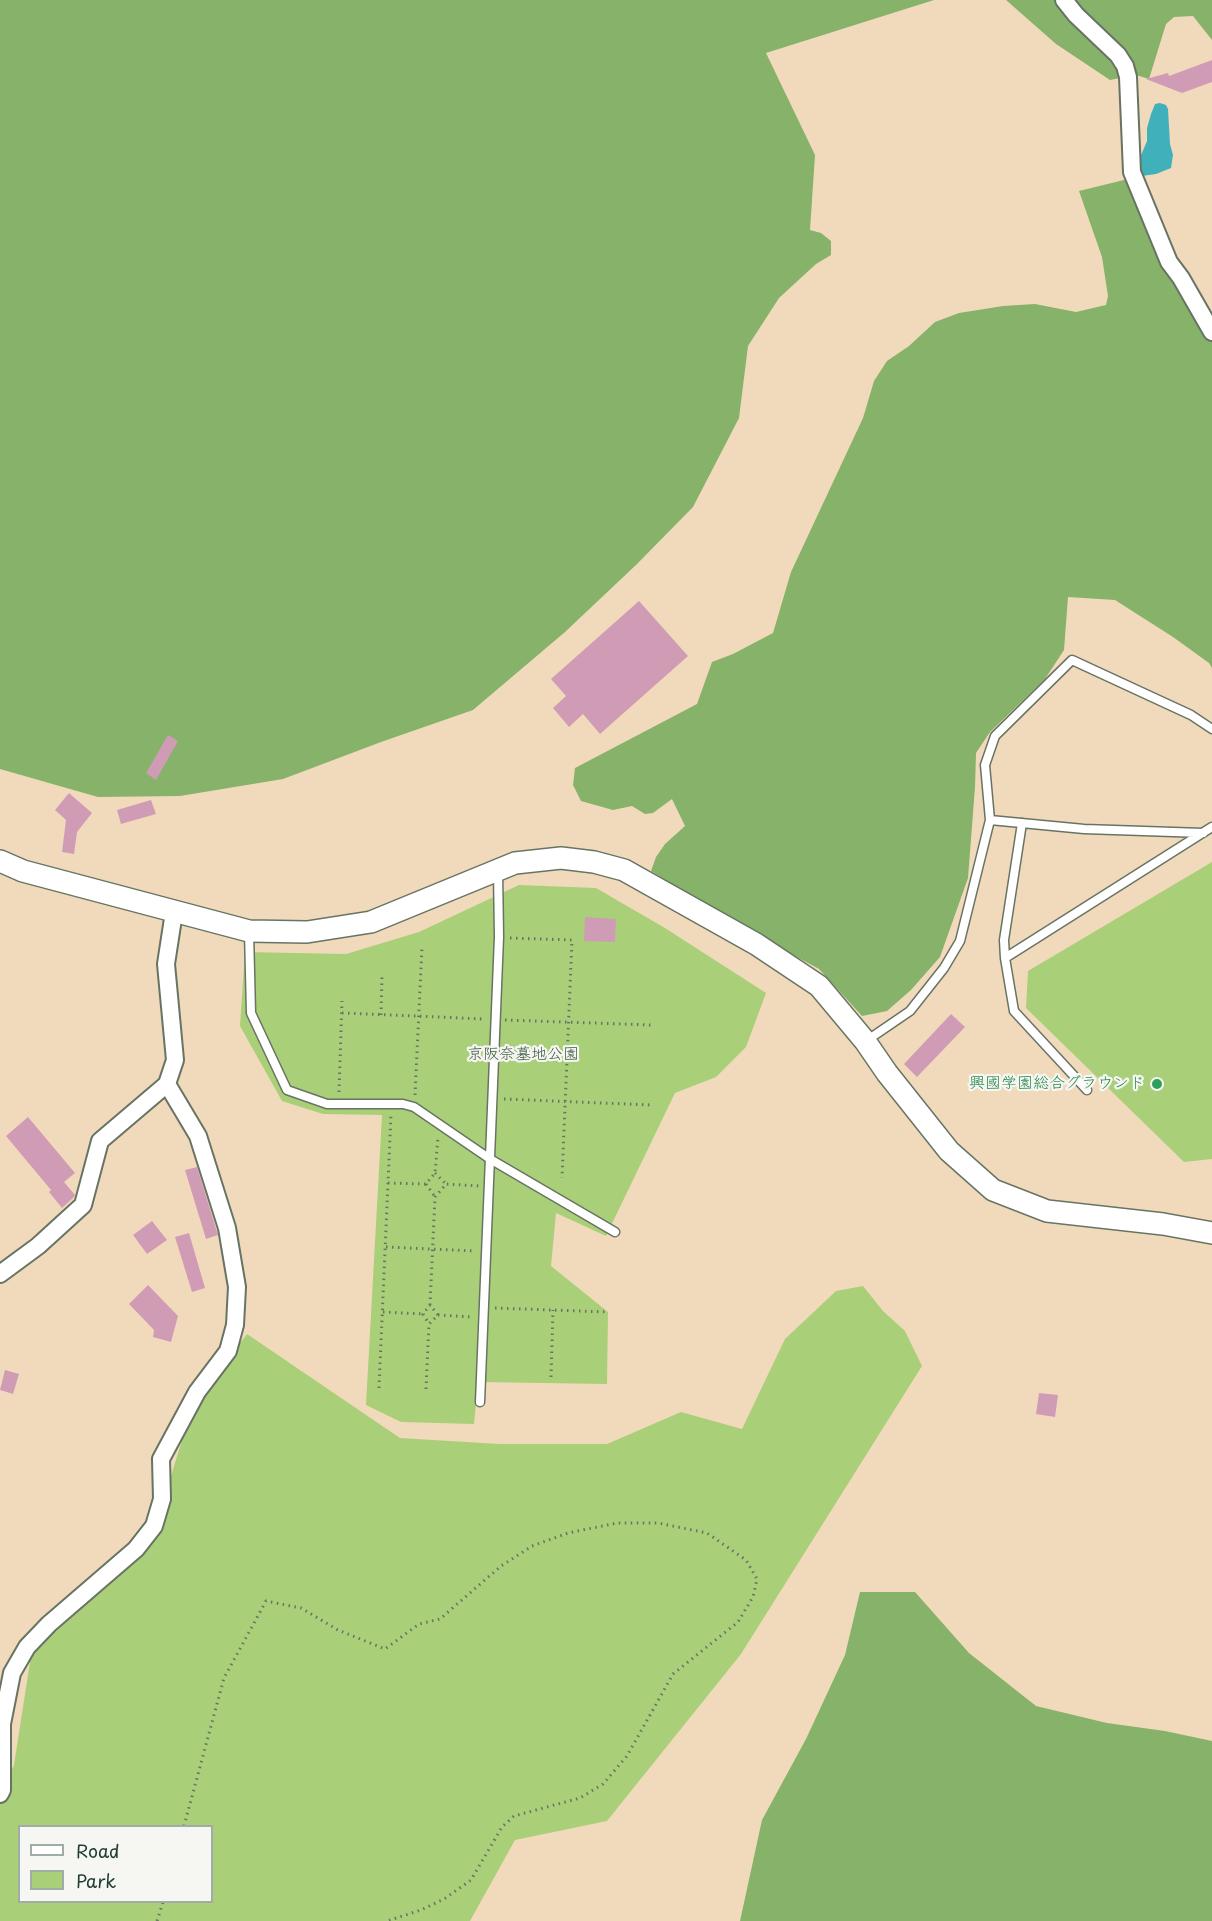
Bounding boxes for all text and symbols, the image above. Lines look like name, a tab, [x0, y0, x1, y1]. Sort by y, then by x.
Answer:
park label: 京阪奈墓地公園	[467, 1045, 579, 1065]
place label: 興國学園総合グラウンド	[969, 1074, 1145, 1094]
marker: 興國学園総合グラウンド	[1150, 1077, 1164, 1091]
legend	[18, 1825, 213, 1903]
text: Road	[76, 1837, 120, 1864]
text: Park	[76, 1867, 116, 1894]

